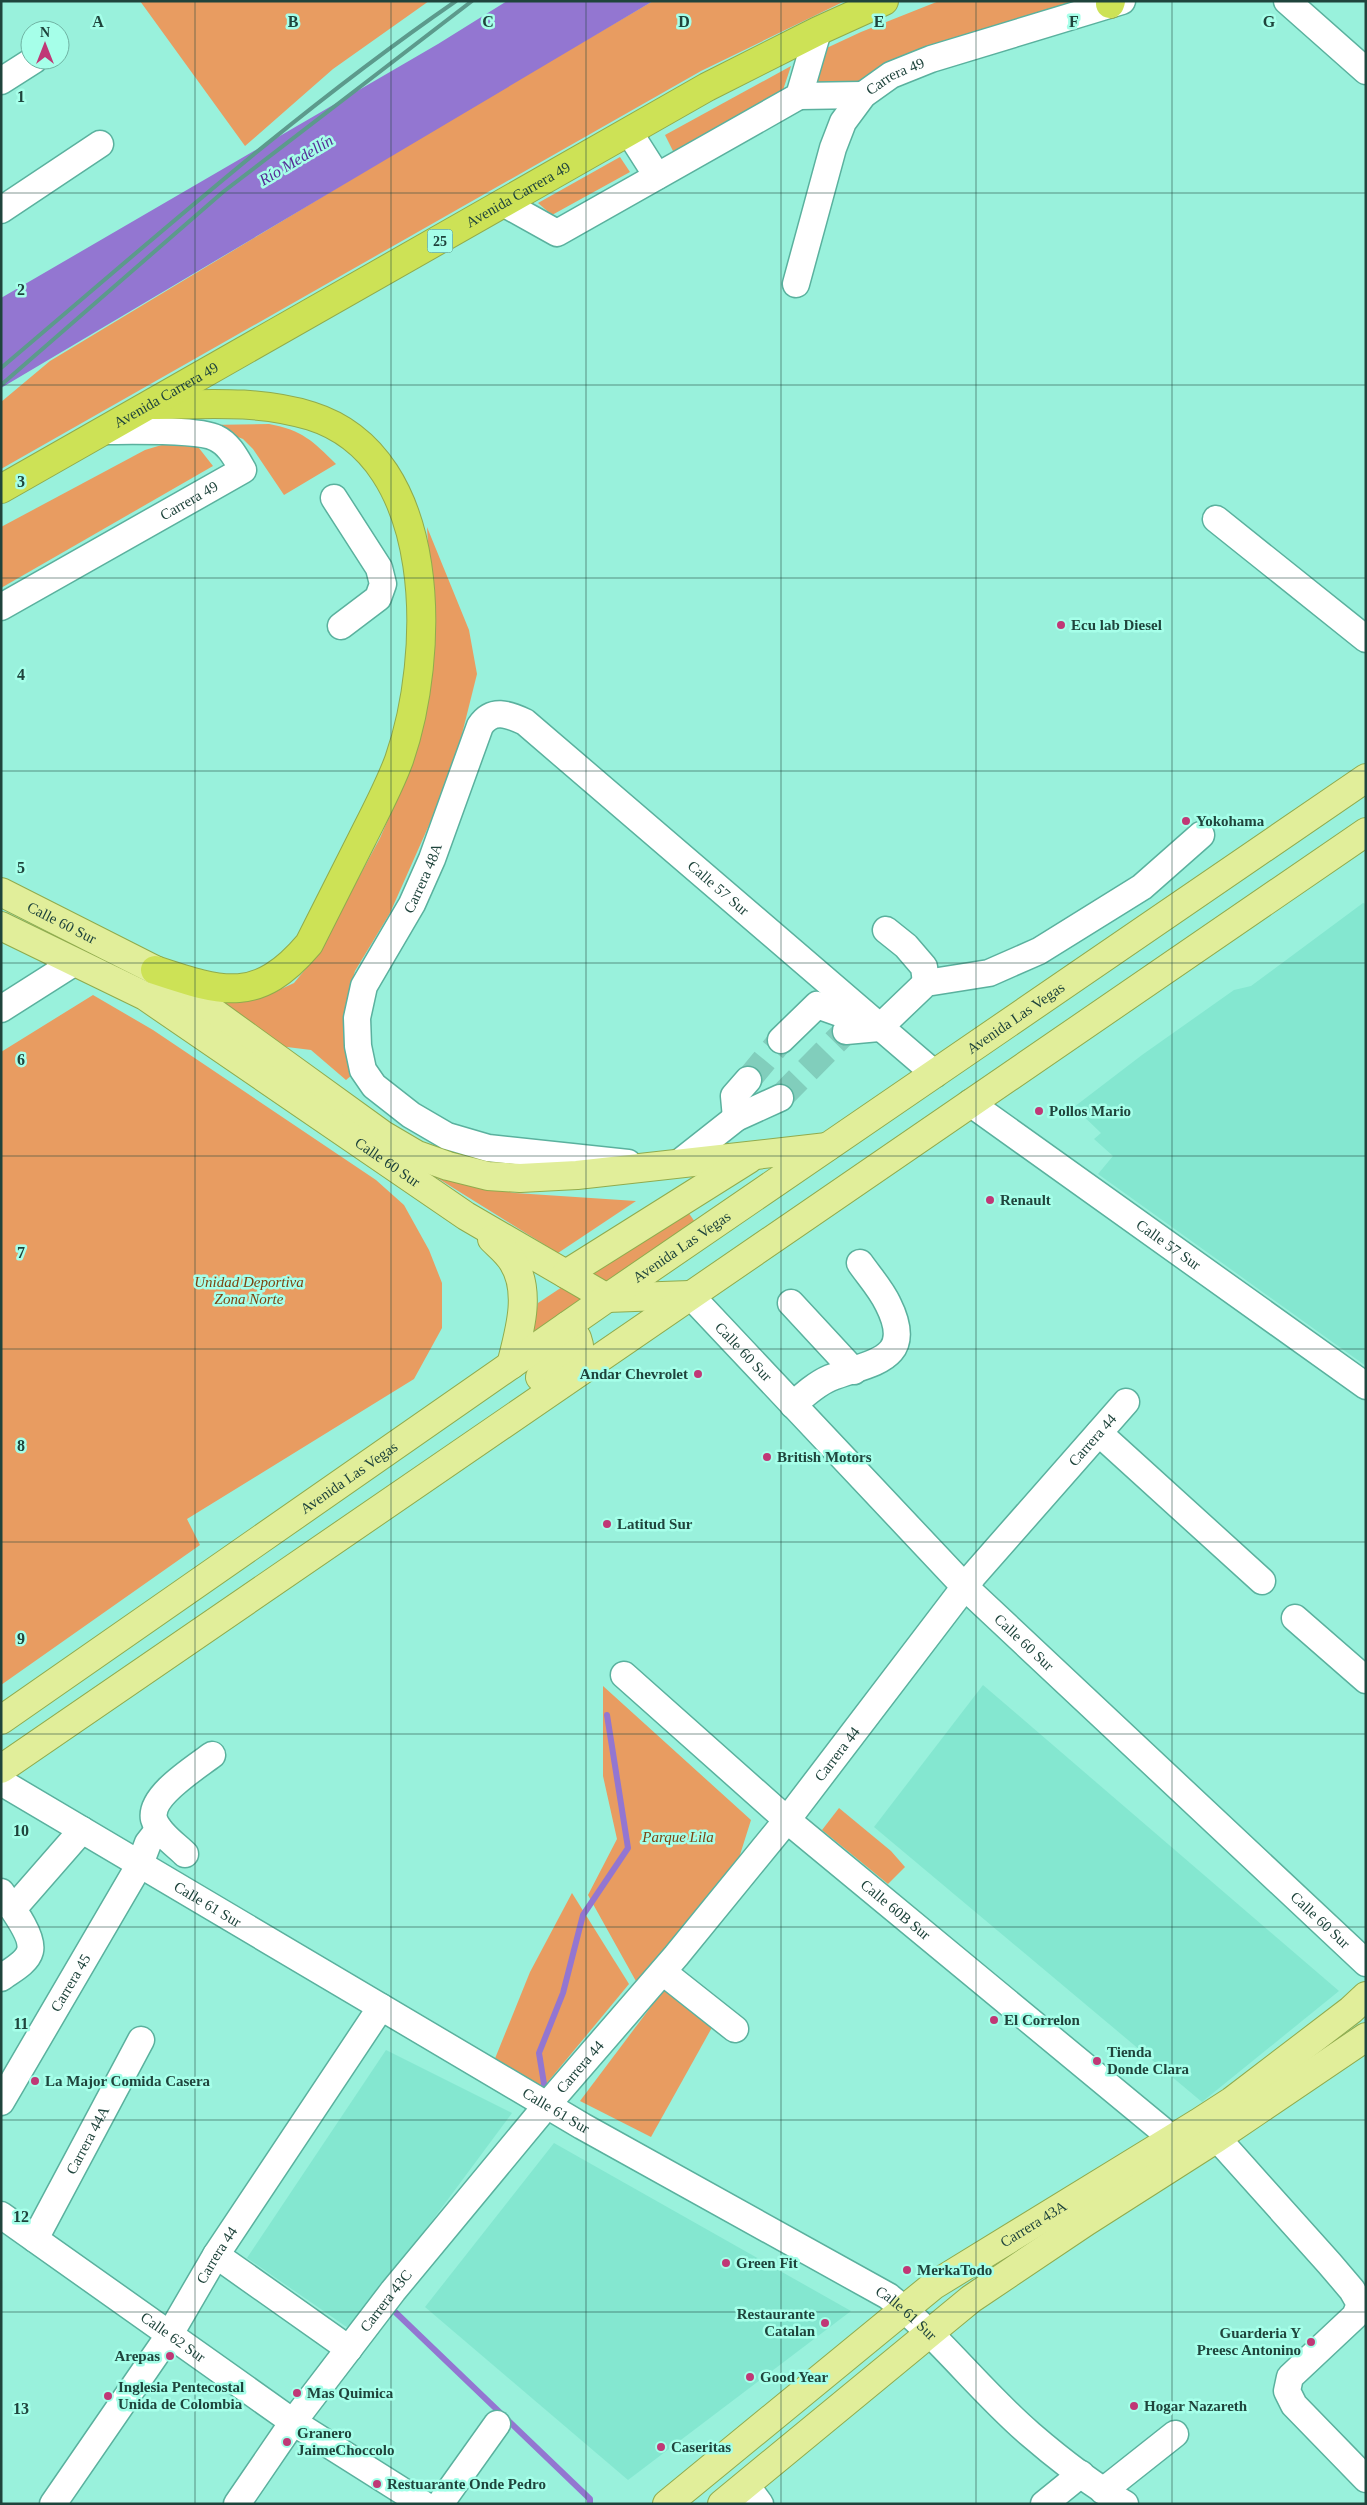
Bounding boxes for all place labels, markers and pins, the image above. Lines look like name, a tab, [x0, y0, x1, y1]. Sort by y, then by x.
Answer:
place label: Ecu lab Diesel	[1071, 617, 1162, 633]
marker: Ecu lab Diesel	[1055, 619, 1067, 631]
place label: Yokohama	[1196, 813, 1265, 829]
marker: Yokohama	[1180, 815, 1192, 827]
place label: Pollos Mario	[1049, 1103, 1131, 1119]
marker: Pollos Mario	[1033, 1105, 1045, 1117]
place label: Renault	[1000, 1192, 1051, 1208]
marker: Renault	[984, 1194, 996, 1206]
place label: Andar Chevrolet	[580, 1366, 688, 1382]
marker: Andar Chevrolet	[692, 1368, 704, 1380]
place label: British Motors	[777, 1449, 872, 1465]
marker: British Motors	[761, 1451, 773, 1463]
place label: Latitud Sur	[617, 1516, 693, 1532]
marker: Latitud Sur	[601, 1518, 613, 1530]
place label: El Correlon	[1004, 2012, 1081, 2028]
marker: El Correlon	[988, 2014, 1000, 2026]
place label: Tienda Donde Clara	[1107, 2044, 1190, 2077]
marker: Tienda Donde Clara	[1091, 2055, 1103, 2067]
place label: La Major Comida Casera	[45, 2073, 211, 2089]
marker: La Major Comida Casera	[29, 2075, 41, 2087]
place label: Green Fit	[736, 2255, 798, 2271]
marker: Green Fit	[720, 2257, 732, 2269]
place label: MerkaTodo	[917, 2262, 992, 2278]
marker: MerkaTodo	[901, 2264, 913, 2276]
place label: Restaurante Catalan	[737, 2306, 816, 2339]
marker: Restaurante Catalan	[819, 2317, 831, 2329]
place label: Guarderia Y Preesc Antonino	[1197, 2325, 1301, 2358]
marker: Guarderia Y Preesc Antonino	[1305, 2336, 1317, 2348]
place label: Arepas	[114, 2348, 160, 2364]
marker: Arepas	[164, 2350, 176, 2362]
place label: Good Year	[760, 2369, 829, 2385]
marker: Good Year	[744, 2371, 756, 2383]
place label: Inglesia Pentecostal Unida de Colombia	[118, 2379, 244, 2412]
place label: Mas Quimica	[307, 2385, 394, 2401]
marker: Mas Quimica	[291, 2387, 303, 2399]
marker: Inglesia Pentecostal Unida de Colombia	[102, 2390, 114, 2402]
place label: Hogar Nazareth	[1144, 2398, 1248, 2414]
marker: Hogar Nazareth	[1128, 2400, 1140, 2412]
place label: Granero JaimeChoccolo	[297, 2425, 394, 2458]
marker: Granero JaimeChoccolo	[281, 2436, 293, 2448]
place label: Caseritas	[671, 2439, 731, 2455]
marker: Caseritas	[655, 2441, 667, 2453]
place label: Restuarante Onde Pedro	[387, 2476, 546, 2492]
marker: Restuarante Onde Pedro	[371, 2478, 383, 2490]

